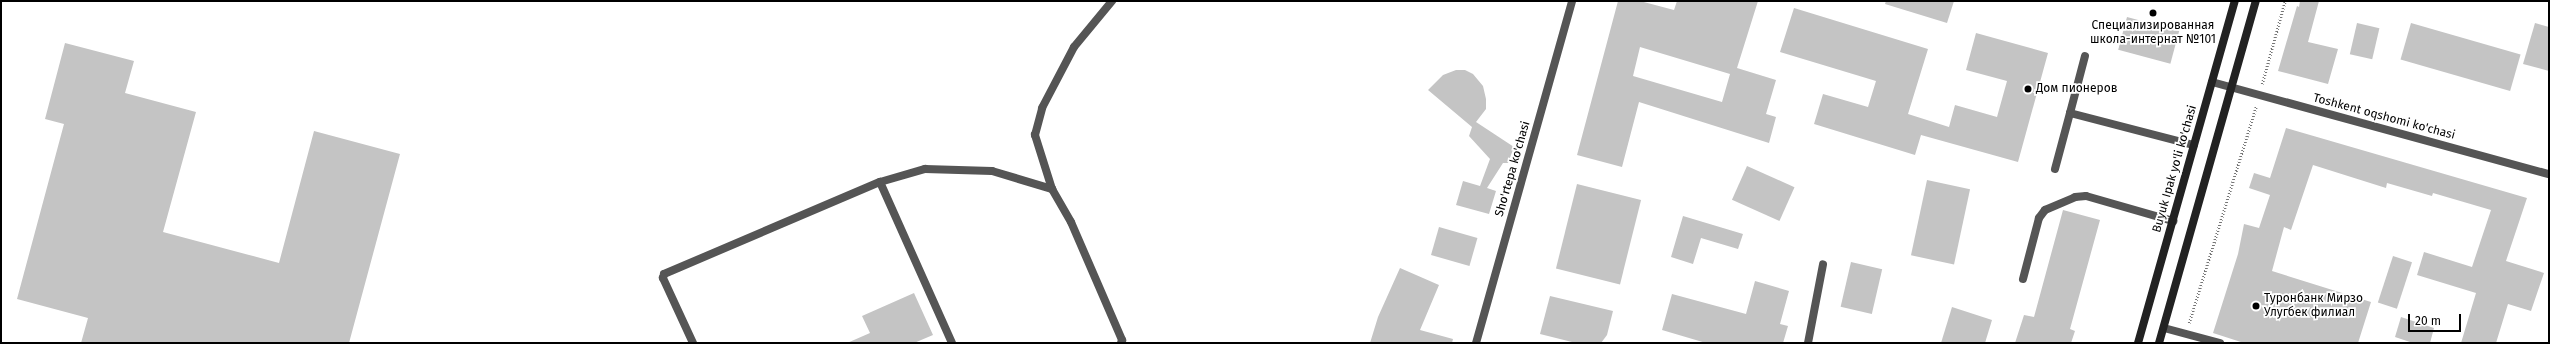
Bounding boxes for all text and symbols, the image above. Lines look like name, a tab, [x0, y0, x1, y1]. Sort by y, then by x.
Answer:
marker: Специализированная школа-интернат №101	[2148, 8, 2158, 18]
place label: Специализированная школа-интернат №101	[2090, 19, 2216, 47]
place label: Дом пионеров	[2036, 82, 2117, 96]
marker: Дом пионеров	[2023, 84, 2033, 94]
street label: Toshkent oqshomi ko'chasi	[2311, 91, 2457, 143]
street label: Buyuk Ipak yo'li ko'chasi	[2150, 104, 2200, 234]
street label: Sho'rtepa ko'chasi	[1492, 120, 1534, 218]
place label: Туронбанк Мирзо Улугбек филиал	[2264, 292, 2363, 320]
marker: Туронбанк Мирзо Улугбек филиал	[2251, 301, 2261, 311]
scale bar	[2410, 306, 2463, 332]
text: 20 m	[2415, 314, 2441, 328]

